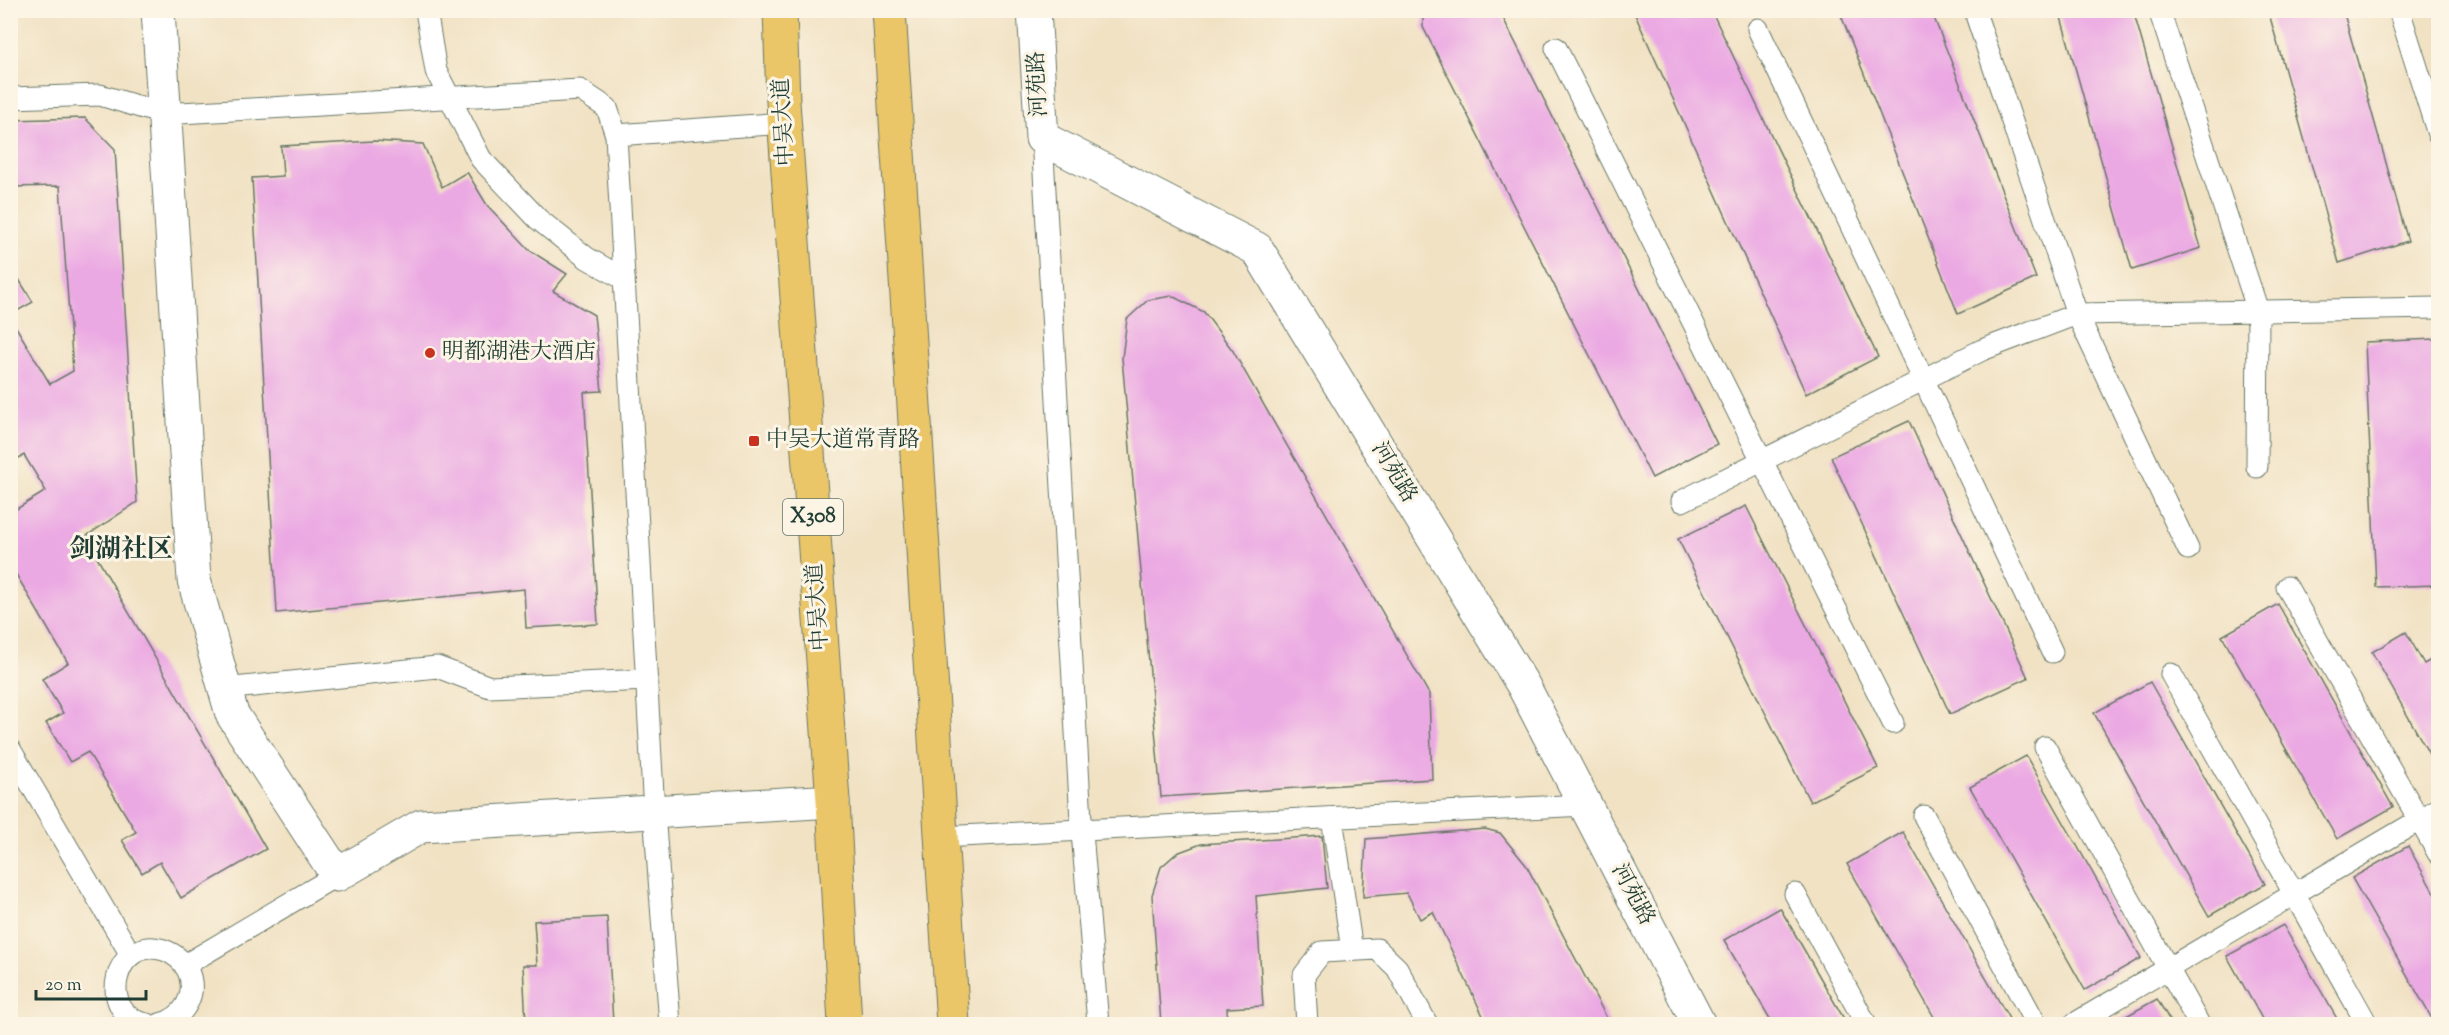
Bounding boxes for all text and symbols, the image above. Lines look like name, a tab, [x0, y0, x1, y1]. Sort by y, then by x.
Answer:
street label: 河苑路	[1021, 50, 1057, 118]
street label: 中吴大道	[767, 77, 803, 167]
place label: 明都湖港大酒店	[442, 337, 596, 369]
marker: 明都湖港大酒店	[423, 346, 437, 360]
place label: 中吴大道常青路	[766, 425, 920, 457]
marker: 中吴大道常青路	[747, 434, 761, 448]
street label: 河苑路	[1362, 436, 1424, 510]
road number: X308	[783, 499, 843, 535]
district label: 剑湖社区	[69, 532, 173, 569]
street label: 中吴大道	[800, 562, 838, 652]
street label: 河苑路	[1602, 858, 1662, 932]
scale bar	[36, 963, 146, 1001]
text: 20 m	[45, 973, 82, 999]

